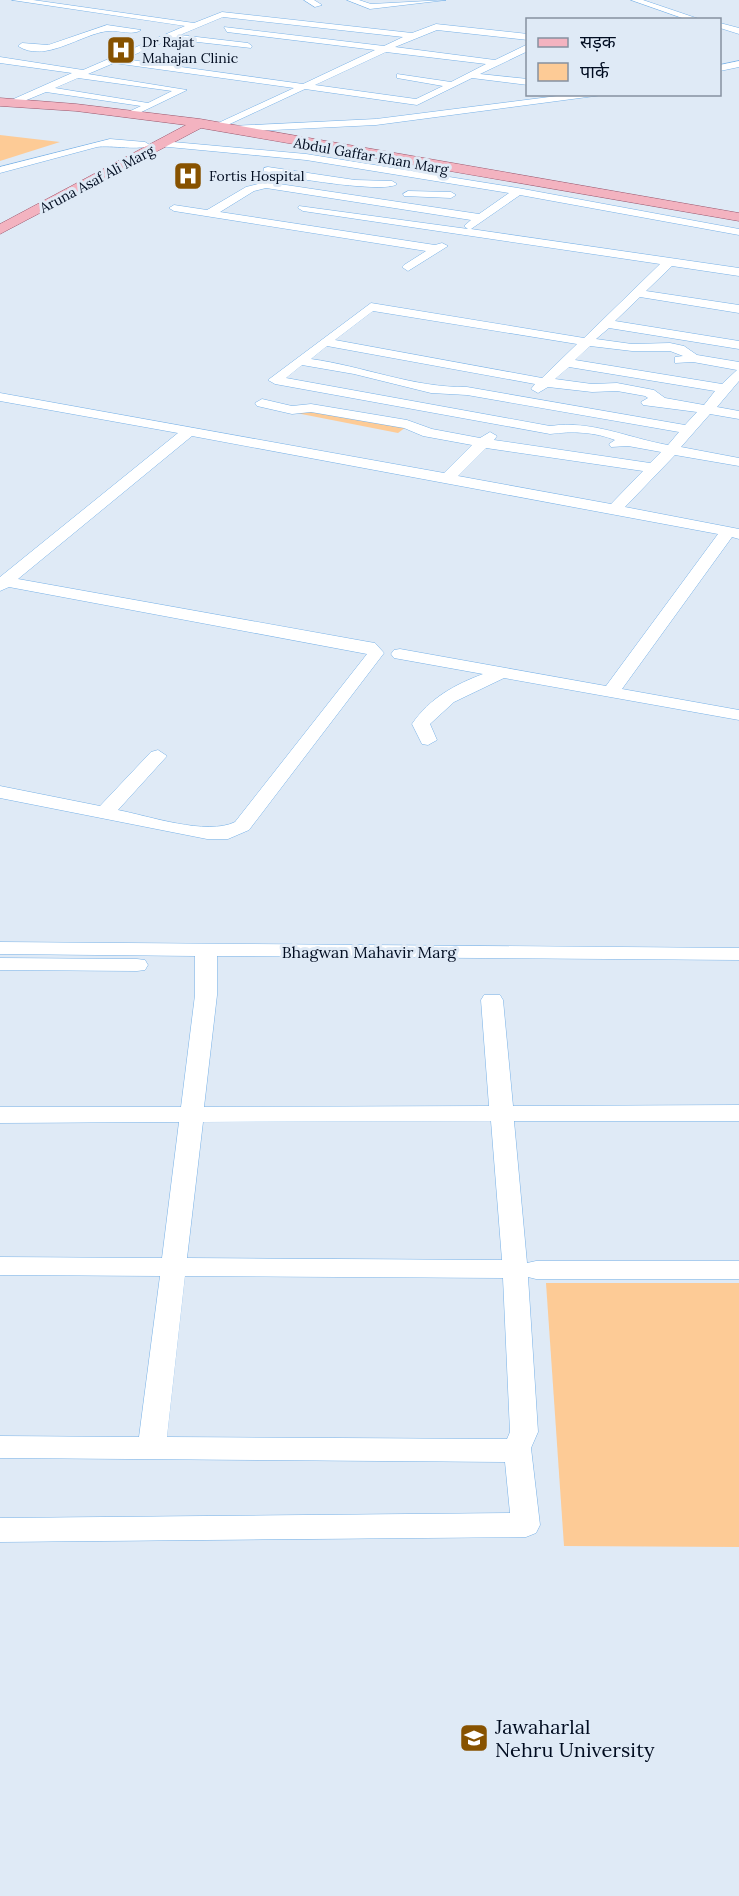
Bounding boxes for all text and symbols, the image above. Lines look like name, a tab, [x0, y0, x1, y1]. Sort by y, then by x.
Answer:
legend	[526, 18, 721, 96]
text: सड़क	[580, 30, 617, 53]
place label: Dr Rajat Mahajan Clinic	[142, 33, 238, 67]
hospital icon: Dr Rajat Mahajan Clinic	[105, 34, 137, 66]
text: पार्क	[580, 60, 610, 83]
street label: Abdul Gaffar Khan Marg	[291, 133, 450, 179]
street label: Aruna Asaf Ali Marg	[36, 141, 158, 217]
hospital icon: Fortis Hospital	[172, 160, 204, 192]
place label: Fortis Hospital	[209, 167, 305, 185]
street label: Bhagwan Mahavir Marg	[282, 942, 457, 962]
place label: Jawaharlal Nehru University	[494, 1714, 655, 1762]
school or university icon: Jawaharlal Nehru University	[458, 1722, 490, 1754]

